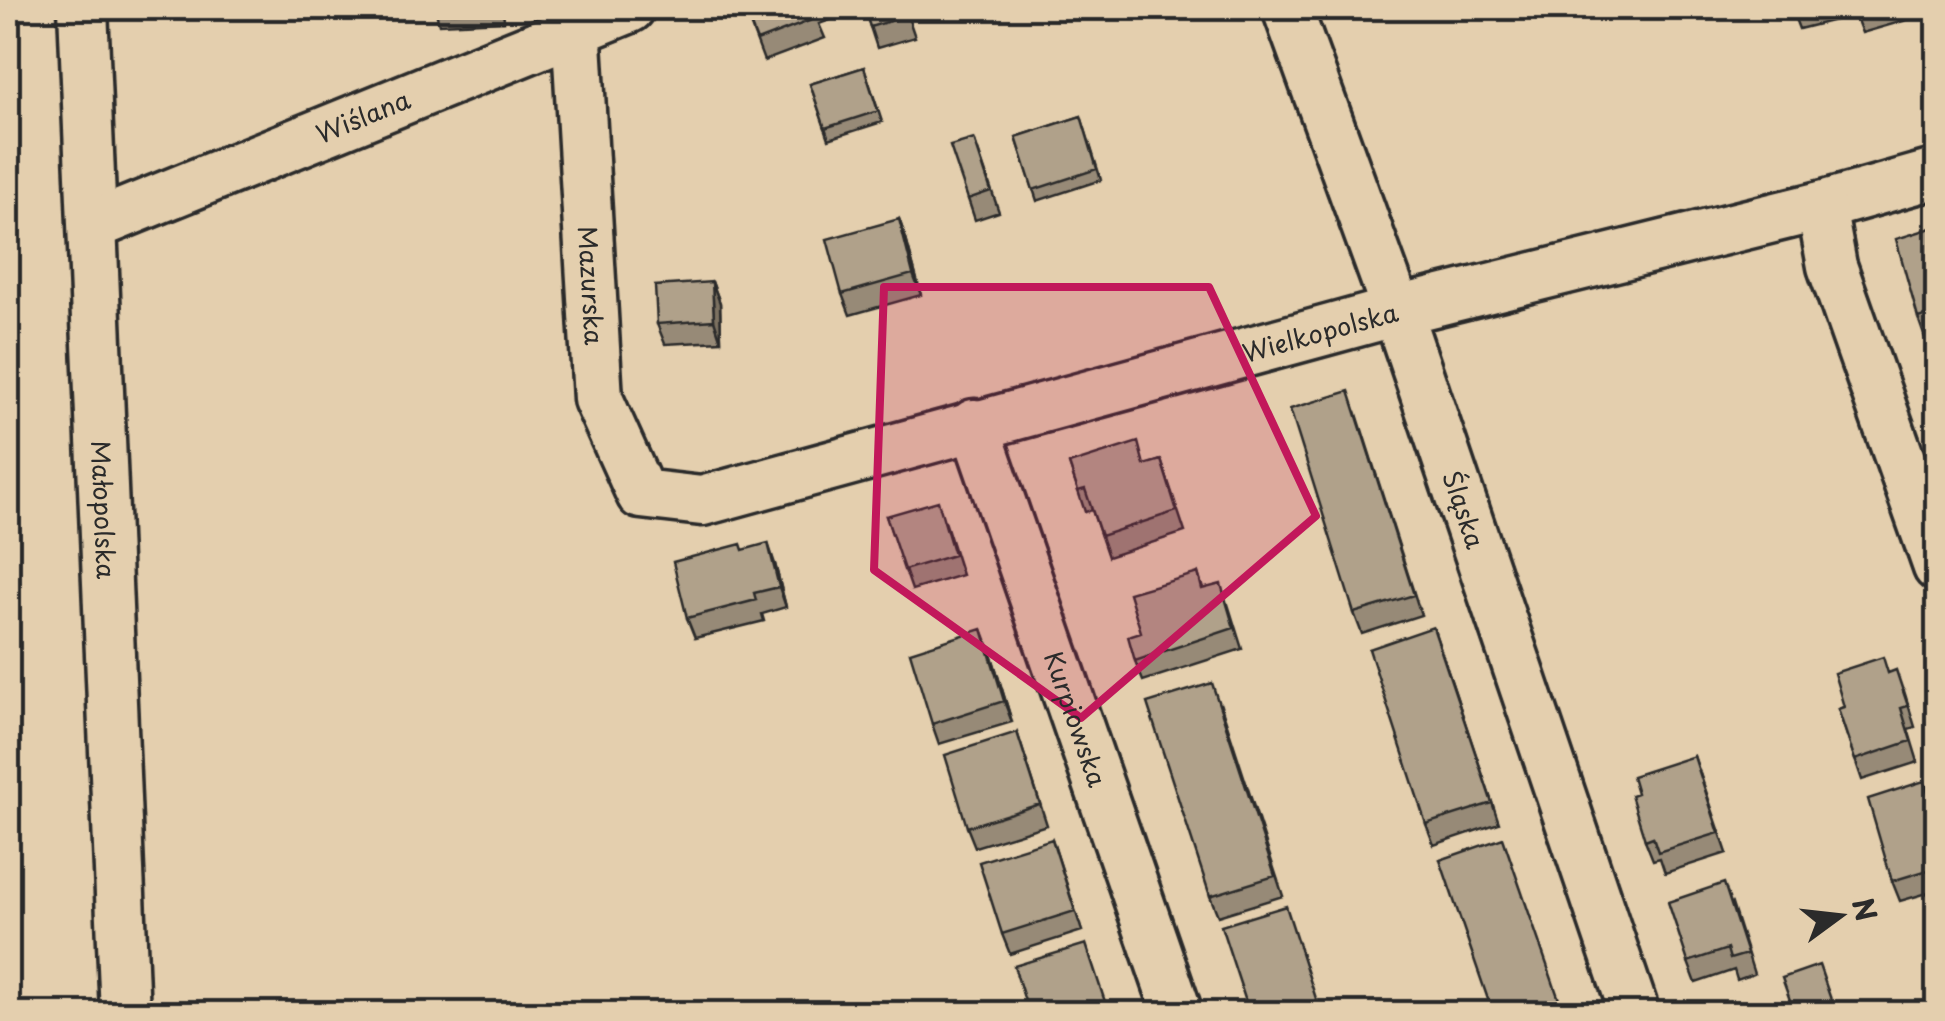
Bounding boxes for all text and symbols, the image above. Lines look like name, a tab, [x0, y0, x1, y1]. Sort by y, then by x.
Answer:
street label: Wiślana	[310, 80, 416, 152]
street label: Mazurska	[569, 225, 614, 347]
street label: Wielkopolska	[1238, 293, 1402, 371]
street label: Małopolska	[82, 439, 126, 580]
street label: Śląska	[1433, 466, 1495, 554]
street label: Kurpiowska	[1035, 646, 1117, 792]
north arrow	[1790, 866, 1890, 966]
text: N	[1842, 893, 1889, 925]

